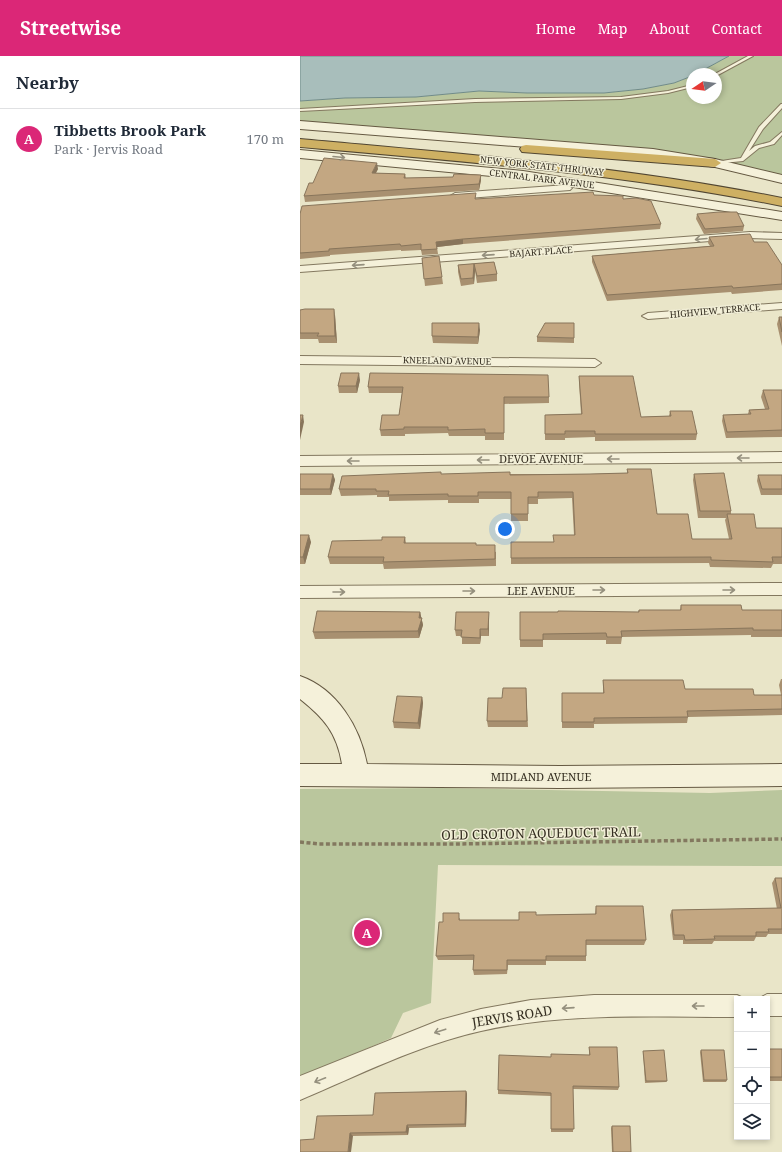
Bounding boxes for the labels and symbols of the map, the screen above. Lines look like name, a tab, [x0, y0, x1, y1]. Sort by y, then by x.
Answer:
north arrow	[686, 68, 722, 104]
street label: NEW YORK STATE THRUWAY	[479, 153, 605, 179]
one-way arrow	[332, 154, 345, 161]
street label: CENTRAL PARK AVENUE	[489, 166, 596, 191]
one-way arrow	[695, 236, 708, 243]
street label: BAJART PLACE	[509, 243, 573, 260]
one-way arrow	[482, 252, 495, 259]
one-way arrow	[352, 261, 365, 268]
street label: HIGHVIEW TERRACE	[669, 300, 761, 321]
street label: KNEELAND AVENUE	[403, 353, 492, 368]
street label: DEVOE AVENUE	[499, 451, 583, 466]
one-way arrow	[737, 454, 750, 462]
one-way arrow	[607, 455, 620, 463]
one-way arrow	[477, 456, 490, 464]
one-way arrow	[347, 457, 360, 465]
your location	[495, 519, 515, 539]
street label: LEE AVENUE	[507, 583, 575, 598]
one-way arrow	[592, 586, 605, 594]
one-way arrow	[722, 586, 735, 594]
one-way arrow	[462, 587, 475, 595]
one-way arrow	[332, 588, 345, 596]
street label: MIDLAND AVENUE	[491, 769, 591, 784]
street label: OLD CROTON AQUEDUCT TRAIL	[441, 822, 641, 844]
pin: A	[354, 918, 380, 948]
street label: JERVIS ROAD	[470, 1001, 553, 1031]
one-way arrow	[692, 1002, 705, 1010]
one-way arrow	[562, 1005, 575, 1012]
one-way arrow	[434, 1028, 447, 1035]
one-way arrow	[315, 1077, 327, 1084]

